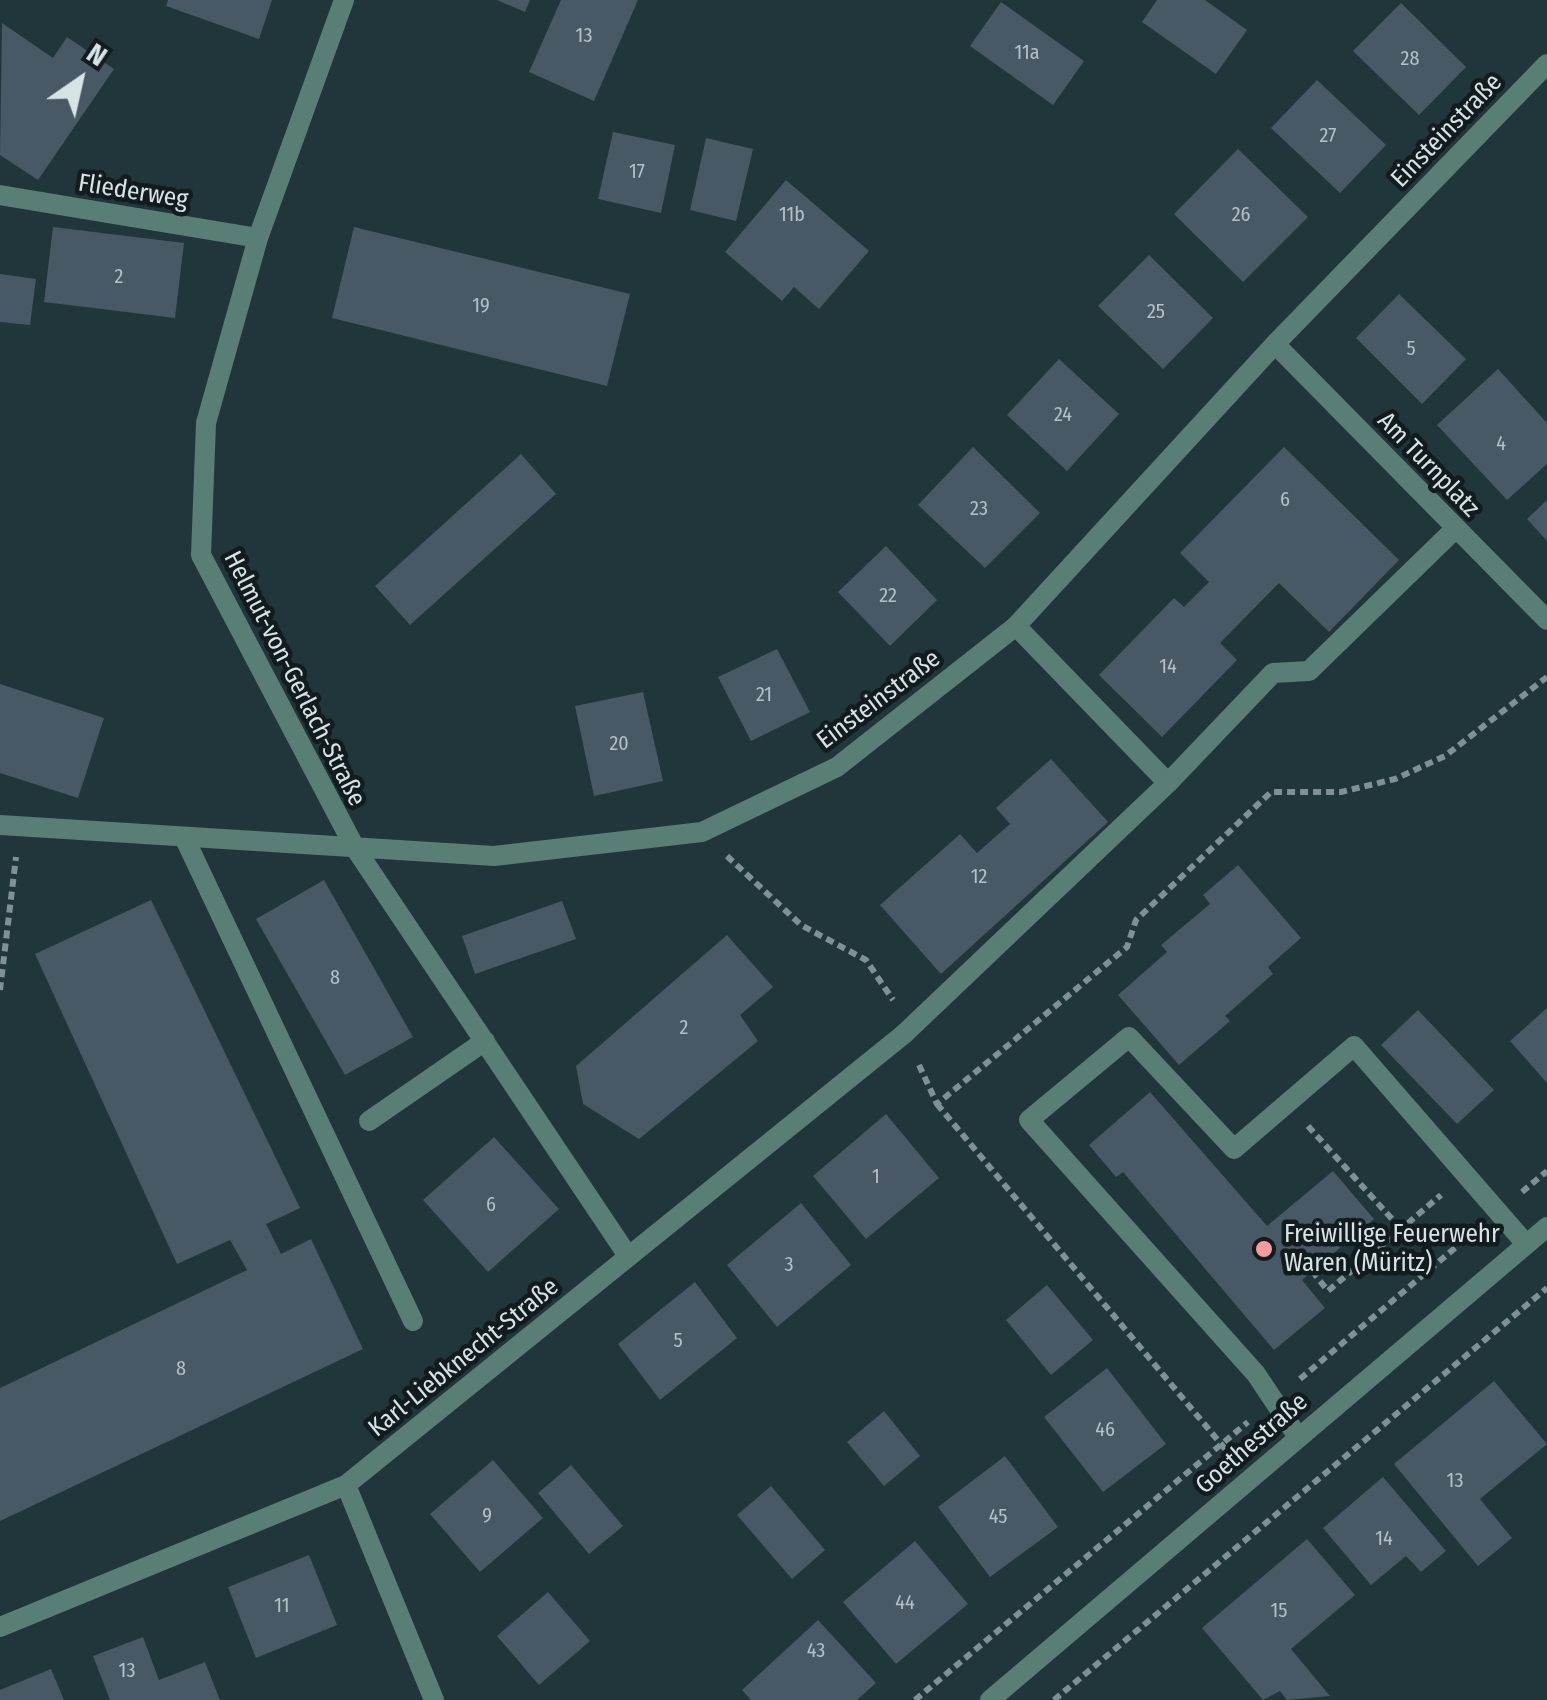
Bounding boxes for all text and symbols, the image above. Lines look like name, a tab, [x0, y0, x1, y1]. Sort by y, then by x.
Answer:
house number: 13	[576, 24, 592, 48]
north arrow	[30, 30, 130, 130]
text: N	[81, 36, 113, 73]
house number: 11a	[1014, 41, 1040, 65]
house number: 28	[1401, 47, 1419, 71]
street label: Einsteinstraße	[1385, 68, 1509, 194]
house number: 27	[1320, 124, 1336, 148]
house number: 17	[629, 160, 645, 184]
street label: Fliederweg	[76, 169, 190, 215]
house number: 11b	[779, 203, 805, 227]
house number: 26	[1232, 203, 1250, 227]
house number: 2	[115, 265, 123, 289]
house number: 19	[472, 294, 490, 318]
house number: 25	[1147, 300, 1165, 324]
house number: 5	[1406, 337, 1416, 361]
house number: 24	[1054, 403, 1072, 427]
street label: Am Turnplatz	[1371, 406, 1485, 524]
house number: 4	[1496, 432, 1506, 456]
house number: 6	[1280, 488, 1290, 512]
house number: 23	[970, 497, 988, 521]
street label: Helmut-von-Gerlach-Straße	[217, 547, 371, 811]
house number: 22	[879, 584, 897, 608]
street label: Einsteinstraße	[812, 644, 946, 756]
house number: 14	[1159, 655, 1177, 679]
house number: 21	[756, 683, 772, 707]
house number: 20	[609, 732, 629, 756]
house number: 12	[971, 865, 987, 889]
house number: 8	[330, 966, 340, 990]
house number: 2	[680, 1016, 688, 1040]
house number: 1	[872, 1165, 880, 1189]
house number: 6	[486, 1193, 496, 1217]
place label: Freiwillige Feuerwehr Waren (Müritz)	[1284, 1220, 1500, 1279]
marker: Freiwillige Feuerwehr Waren (Müritz)	[1253, 1238, 1275, 1260]
house number: 3	[784, 1253, 794, 1277]
street label: Karl-Liebknecht-Straße	[363, 1272, 565, 1444]
house number: 5	[673, 1329, 683, 1353]
house number: 8	[176, 1357, 186, 1381]
street label: Goethestraße	[1190, 1387, 1314, 1501]
house number: 46	[1095, 1418, 1115, 1442]
house number: 13	[1447, 1469, 1463, 1493]
house number: 9	[482, 1504, 492, 1528]
house number: 45	[989, 1505, 1007, 1529]
house number: 14	[1375, 1527, 1393, 1551]
house number: 44	[895, 1591, 915, 1615]
house number: 11	[274, 1594, 290, 1618]
house number: 15	[1271, 1599, 1287, 1623]
house number: 43	[807, 1639, 825, 1663]
house number: 13	[119, 1659, 135, 1683]

